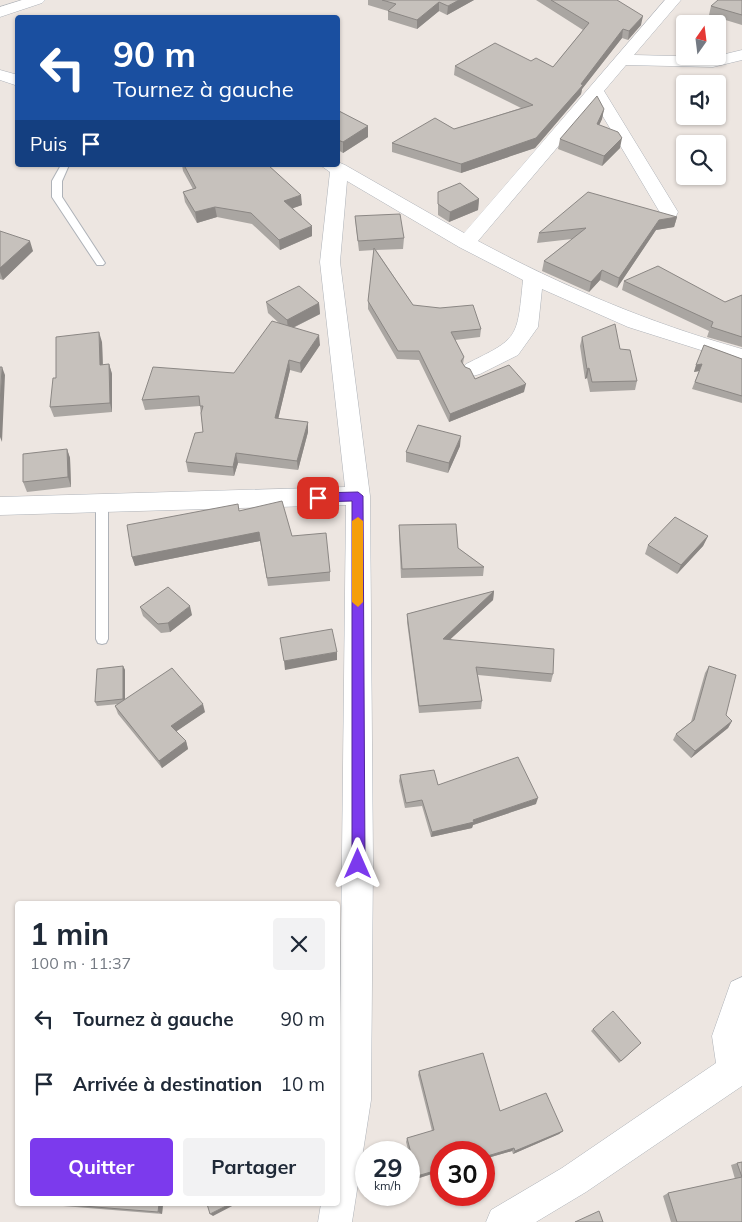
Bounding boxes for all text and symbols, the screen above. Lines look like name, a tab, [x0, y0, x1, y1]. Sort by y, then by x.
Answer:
north arrow	[676, 15, 726, 65]
map controls	[676, 15, 726, 185]
text: 90 m	[113, 32, 196, 76]
icon: left	[30, 35, 95, 100]
text: Tournez à gauche	[113, 75, 294, 103]
button: sound	[676, 75, 726, 125]
icon: arrive	[77, 130, 105, 158]
text: Puis	[30, 132, 67, 156]
button: search	[676, 135, 726, 185]
pin	[297, 477, 339, 519]
icon: arrive	[304, 484, 332, 512]
position arrow	[331, 837, 383, 889]
text: 1 min	[30, 915, 109, 953]
button: close	[273, 918, 325, 970]
text: 100 m · 11:37	[30, 953, 131, 973]
icon: left	[30, 1005, 58, 1033]
text: Tournez à gauche	[73, 1007, 234, 1031]
text: 90 m	[281, 1007, 325, 1031]
icon: arrive	[30, 1070, 58, 1098]
text: Arrivée à destination	[73, 1072, 262, 1096]
text: 10 m	[281, 1072, 325, 1096]
button: Quitter	[30, 1138, 173, 1196]
button: Partager	[183, 1138, 325, 1196]
speed limit sign: 30	[430, 1141, 495, 1206]
text: 29	[372, 1152, 403, 1183]
text: km/h	[374, 1178, 401, 1193]

